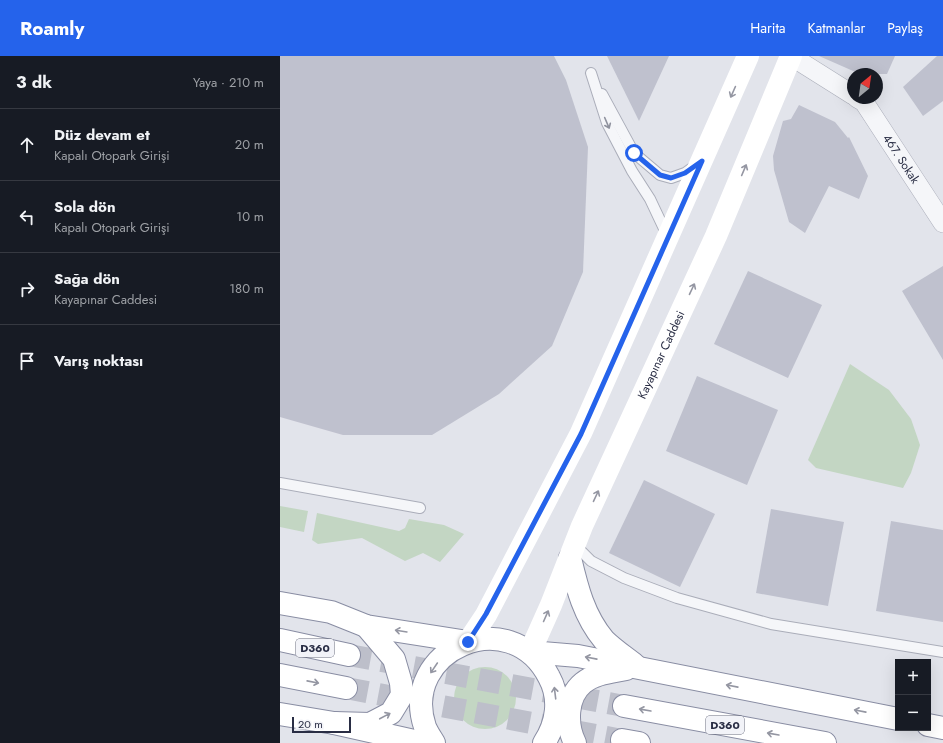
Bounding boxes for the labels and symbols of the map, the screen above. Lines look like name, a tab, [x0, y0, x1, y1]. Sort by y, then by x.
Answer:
north arrow	[847, 68, 883, 104]
one-way arrow	[728, 85, 736, 97]
one-way arrow	[604, 117, 612, 129]
street label: 467. Sokak	[878, 131, 924, 188]
route start	[625, 144, 643, 162]
one-way arrow	[740, 165, 748, 177]
one-way arrow	[688, 284, 696, 296]
street label: Kayapınar Caddesi	[633, 308, 689, 402]
one-way arrow	[593, 491, 600, 503]
one-way arrow	[543, 611, 550, 623]
one-way arrow	[395, 627, 408, 635]
route end	[459, 633, 477, 651]
road number: D360	[296, 639, 334, 657]
one-way arrow	[585, 654, 598, 662]
one-way arrow	[430, 662, 438, 673]
one-way arrow	[306, 678, 319, 686]
one-way arrow	[726, 682, 739, 690]
one-way arrow	[551, 687, 559, 700]
one-way arrow	[639, 706, 652, 714]
one-way arrow	[854, 707, 867, 715]
one-way arrow	[379, 712, 391, 719]
scale bar	[292, 715, 351, 734]
road number: D360	[706, 716, 744, 734]
one-way arrow	[767, 729, 780, 737]

